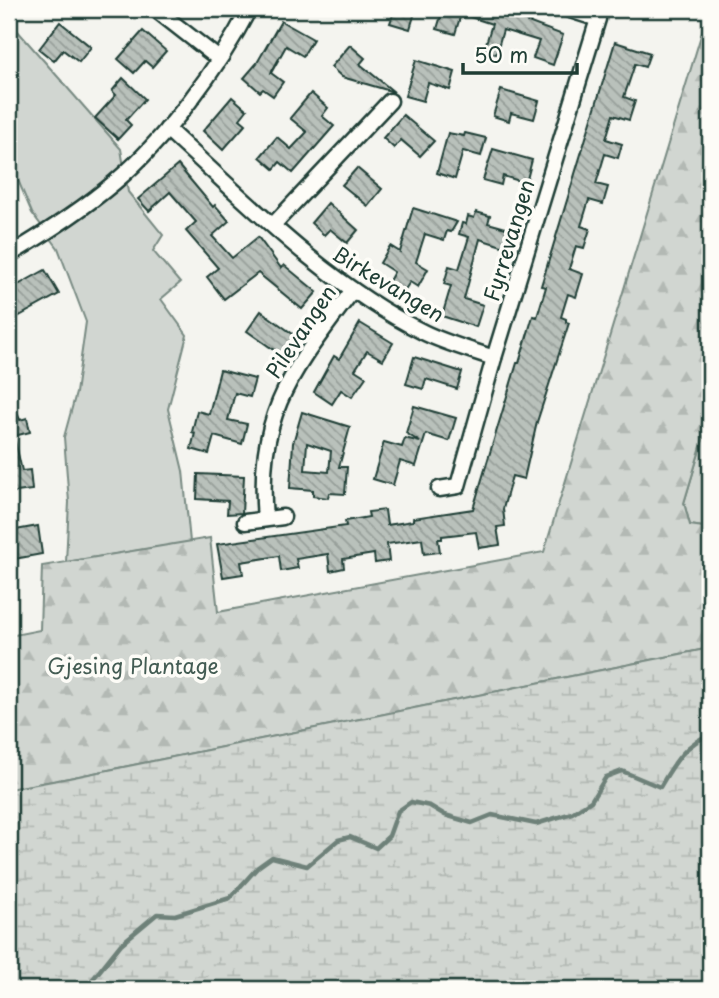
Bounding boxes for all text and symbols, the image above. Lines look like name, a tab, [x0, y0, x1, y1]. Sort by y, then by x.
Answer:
scale bar	[463, 32, 577, 76]
text: 50 m	[474, 38, 528, 70]
street label: Fyrrevangen	[474, 175, 542, 305]
street label: Birkevangen	[327, 237, 451, 329]
street label: Pilevangen	[257, 278, 343, 384]
park label: Gjesing Plantage	[47, 649, 219, 681]

